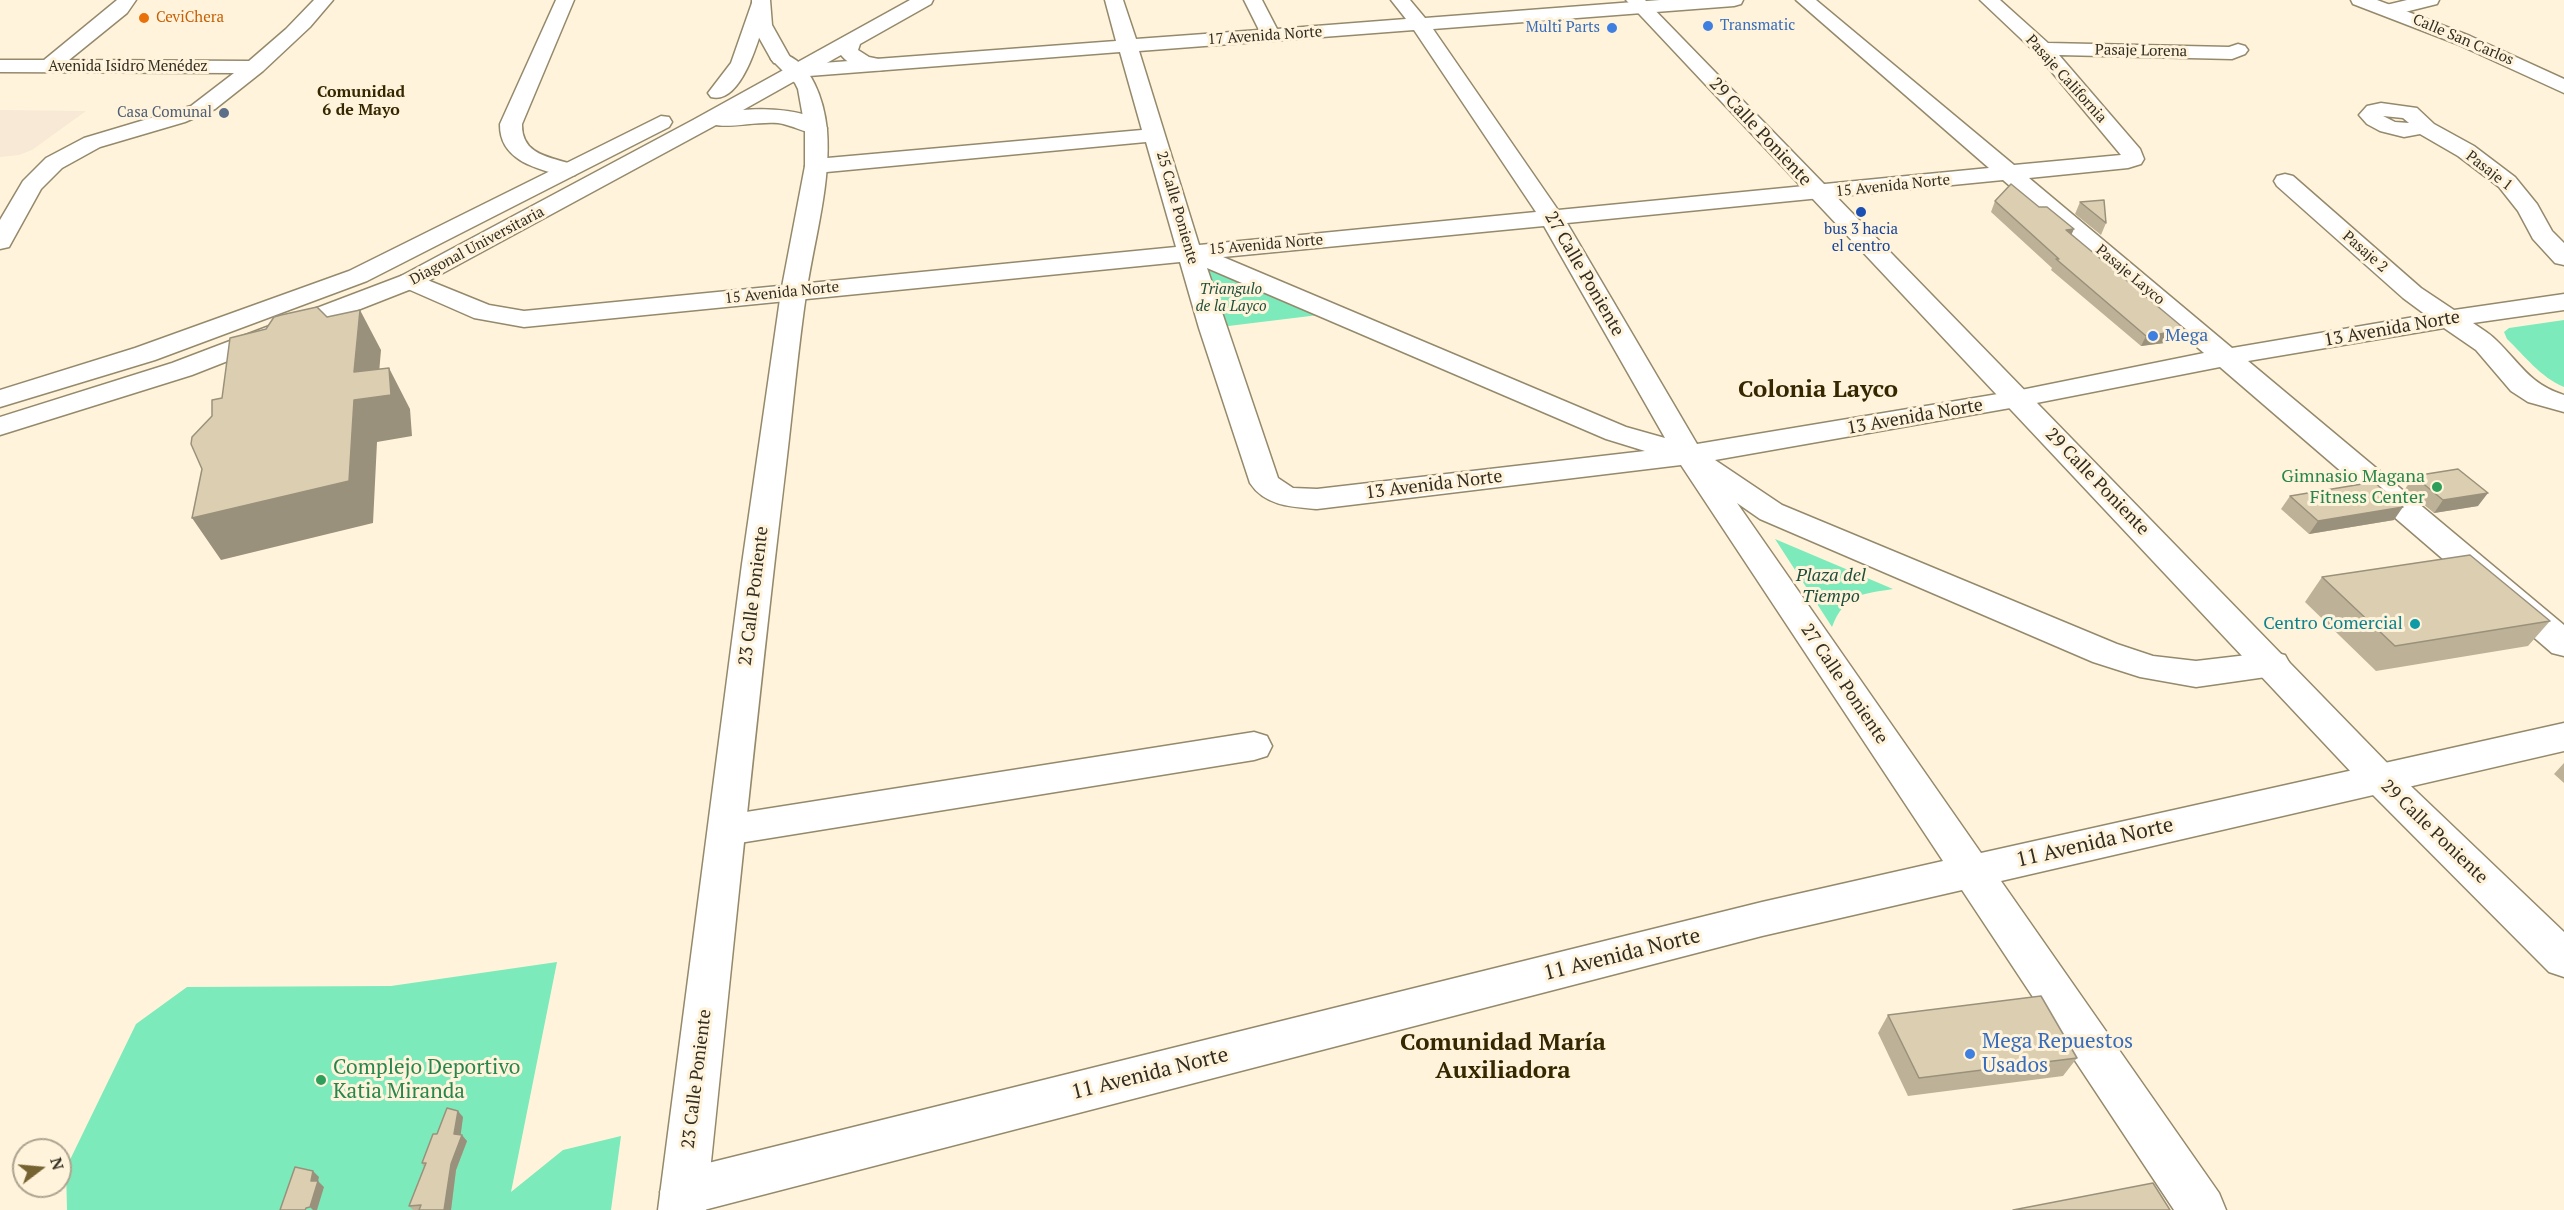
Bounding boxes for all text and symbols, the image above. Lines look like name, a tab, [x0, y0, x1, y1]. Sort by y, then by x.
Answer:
place label: CeviChera	[156, 9, 224, 27]
marker: CeviChera	[137, 11, 151, 25]
street label: Calle San Carlos	[2410, 11, 2516, 69]
place label: Transmatic	[1720, 17, 1795, 35]
place label: Multi Parts	[1526, 19, 1600, 37]
marker: Transmatic	[1701, 19, 1715, 33]
marker: Multi Parts	[1605, 21, 1619, 35]
street label: 17 Avenida Norte	[1207, 23, 1323, 49]
street label: Pasaje California	[2022, 31, 2110, 127]
street label: Pasaje Lorena	[2095, 41, 2187, 61]
street label: Avenida Isidro Menédez	[48, 58, 208, 76]
street label: 29 Calle Poniente	[1704, 73, 1816, 191]
district label: Comunidad 6 de Mayo	[317, 82, 405, 120]
place label: Casa Comunal	[117, 104, 212, 122]
marker: Casa Comunal	[217, 106, 231, 120]
street label: Pasaje 1	[2462, 147, 2516, 195]
street label: 25 Calle Poniente	[1152, 149, 1202, 267]
street label: 15 Avenida Norte	[1835, 171, 1951, 201]
street label: Diagonal Universitaria	[407, 203, 547, 289]
marker: bus 3 hacia el centro	[1854, 205, 1868, 219]
street label: 27 Calle Poniente	[1540, 208, 1628, 340]
place label: bus 3 hacia el centro	[1824, 221, 1898, 256]
street label: Pasaje 2	[2339, 227, 2391, 277]
street label: 15 Avenida Norte	[1208, 231, 1324, 259]
street label: Pasaje Layco	[2092, 241, 2168, 309]
street label: 15 Avenida Norte	[724, 278, 840, 308]
park label: Triangulo de la Layco	[1195, 281, 1267, 316]
street label: 13 Avenida Norte	[2322, 306, 2462, 352]
place label: Mega	[2165, 325, 2208, 347]
marker: Mega	[2146, 329, 2160, 343]
district label: Colonia Layco	[1738, 376, 1898, 404]
street label: 13 Avenida Norte	[1845, 394, 1985, 440]
street label: 29 Calle Poniente	[2041, 424, 2153, 540]
street label: 13 Avenida Norte	[1364, 466, 1504, 504]
place label: Gimnasio Magana Fitness Center	[2281, 466, 2425, 508]
marker: Gimnasio Magana Fitness Center	[2430, 480, 2444, 494]
street label: 23 Calle Poniente	[735, 525, 773, 667]
park label: Plaza del Tiempo	[1796, 565, 1866, 608]
place label: Centro Comercial	[2263, 613, 2403, 635]
marker: Centro Comercial	[2408, 617, 2422, 631]
street label: 27 Calle Poniente	[1796, 620, 1892, 748]
street label: 29 Calle Poniente	[2376, 776, 2492, 888]
street label: 11 Avenida Norte	[2014, 813, 2176, 873]
street label: 11 Avenida Norte	[1541, 923, 1703, 987]
street label: 23 Calle Poniente	[678, 1008, 716, 1150]
district label: Comunidad María Auxiliadora	[1400, 1029, 1606, 1085]
place label: Mega Repuestos Usados	[1982, 1029, 2133, 1079]
street label: 11 Avenida Norte	[1069, 1042, 1231, 1106]
marker: Mega Repuestos Usados	[1963, 1047, 1977, 1061]
place label: Complejo Deportivo Katia Miranda	[333, 1055, 520, 1105]
marker: Complejo Deportivo Katia Miranda	[314, 1073, 328, 1087]
north arrow	[12, 1138, 72, 1198]
text: N	[45, 1155, 70, 1172]

